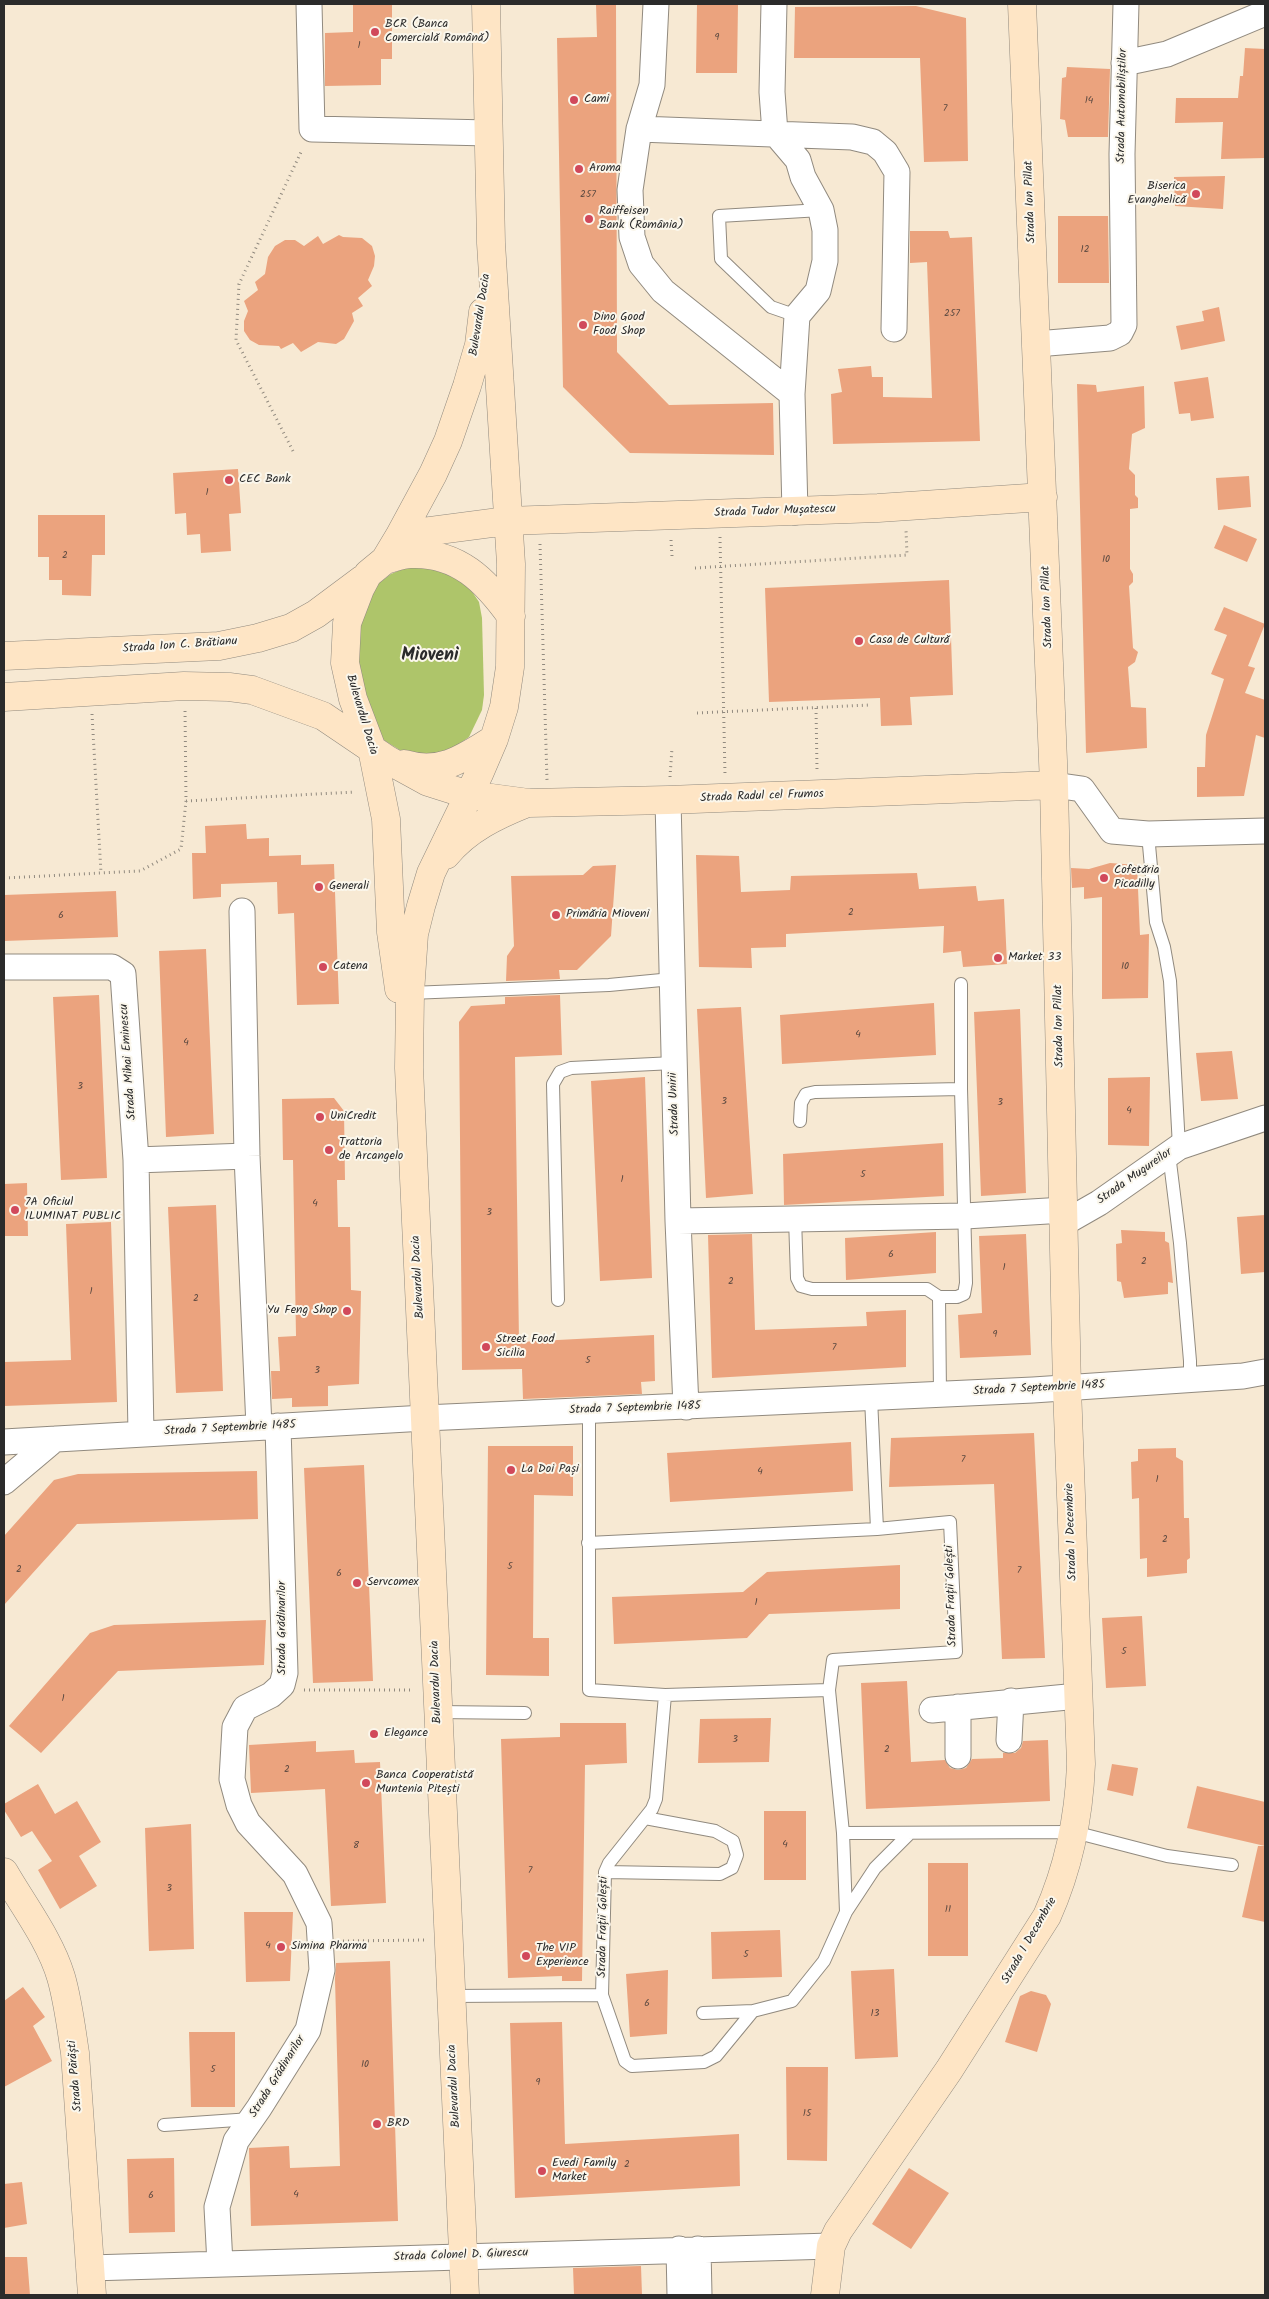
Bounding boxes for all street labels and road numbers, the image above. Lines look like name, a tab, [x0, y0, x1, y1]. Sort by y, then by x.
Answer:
street label: Strada Automobiliștilor	[1115, 48, 1131, 164]
street label: Strada Ion Pillat	[1022, 160, 1040, 244]
street label: Bulevardul Dacia	[467, 273, 495, 357]
street label: Strada Tudor Mușatescu	[714, 503, 836, 521]
street label: Strada Ion Pillat	[1039, 565, 1057, 649]
street label: Strada Ion C. Brătianu	[122, 635, 238, 657]
street label: Bulevardul Dacia	[342, 673, 380, 757]
street label: Strada Radul cel Frumos	[700, 788, 824, 806]
street label: Strada Ion Pillat	[1052, 984, 1068, 1068]
street label: Strada Mihai Eminescu	[118, 1003, 140, 1121]
street label: Strada Unirii	[667, 1072, 683, 1136]
street label: Strada Mugureilor	[1095, 1146, 1175, 1208]
street label: Bulevardul Dacia	[410, 1235, 428, 1319]
street label: Strada 7 Septembrie 1485	[973, 1378, 1105, 1400]
street label: Strada 7 Septembrie 1485	[569, 1400, 701, 1418]
street label: Strada 7 Septembrie 1485	[164, 1418, 296, 1440]
street label: Strada 1 Decembrie	[1063, 1483, 1081, 1581]
street label: Strada Frații Golești	[943, 1545, 961, 1647]
street label: Strada Grădinarilor	[276, 1581, 290, 1675]
street label: Bulevardul Dacia	[428, 1640, 446, 1724]
street label: Strada Frații Golești	[596, 1876, 612, 1978]
street label: Strada 1 Decembrie	[999, 1895, 1061, 1987]
street label: Strada Grădinarilor	[247, 2033, 309, 2121]
street label: Strada Părăști	[66, 2040, 86, 2112]
street label: Bulevardul Dacia	[446, 2044, 464, 2128]
street label: Strada Colonel D. Giurescu	[394, 2246, 528, 2266]

